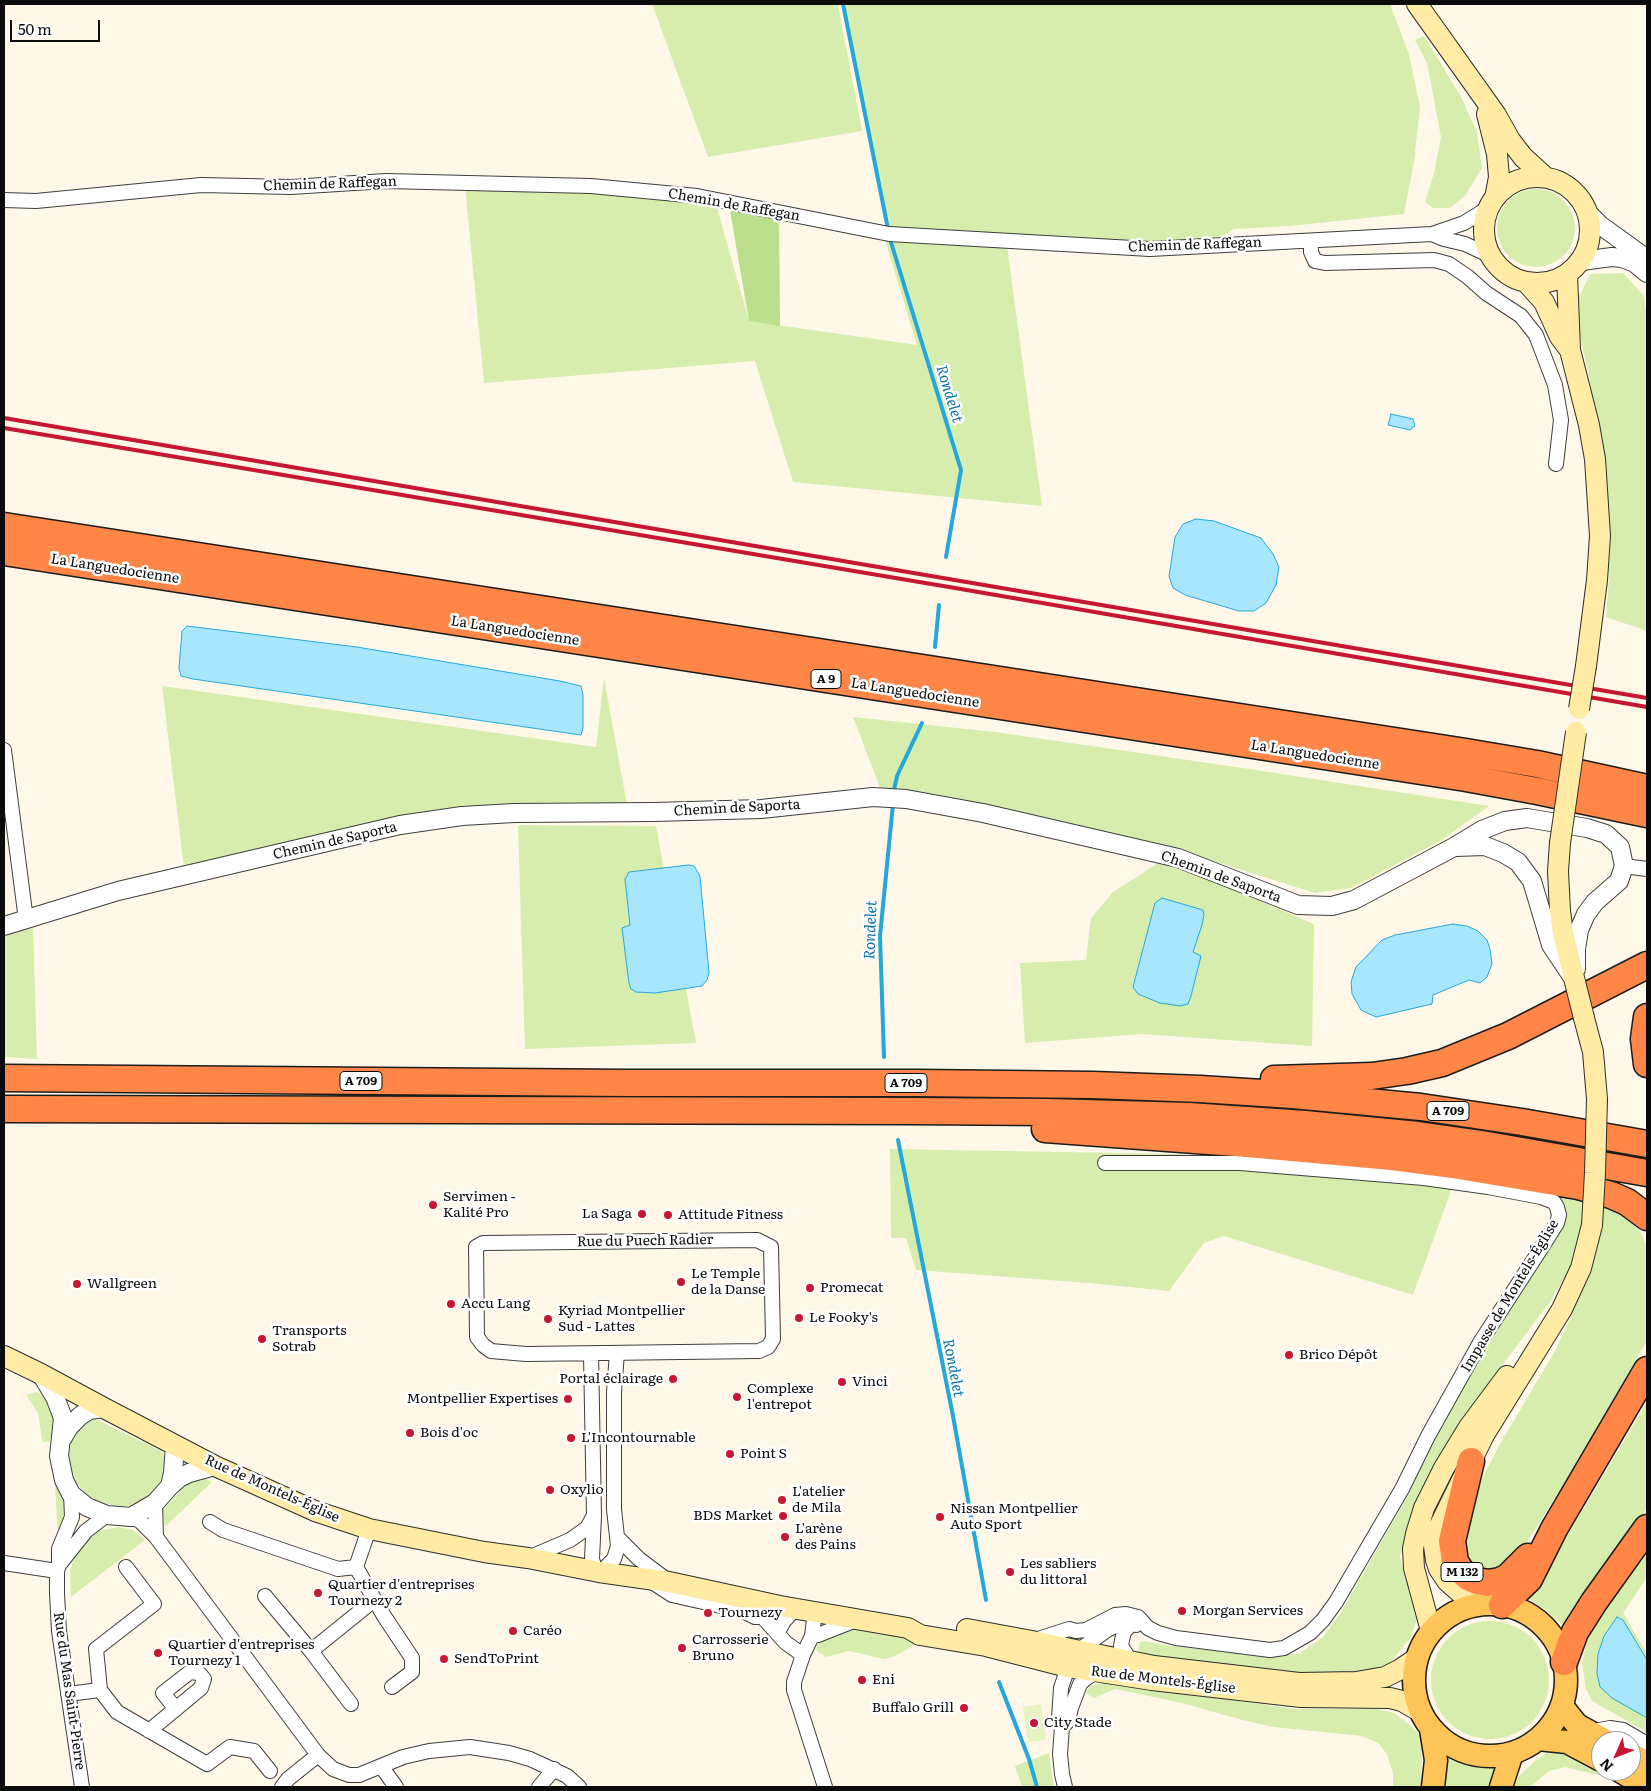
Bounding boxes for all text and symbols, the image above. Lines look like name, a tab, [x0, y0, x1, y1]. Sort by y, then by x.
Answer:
scale bar	[12, 10, 102, 42]
text: 50 m	[18, 17, 52, 40]
street label: Chemin de Raffegan	[263, 173, 397, 195]
street label: Chemin de Raffegan	[667, 185, 801, 225]
street label: Chemin de Raffegan	[1128, 234, 1262, 256]
water label: Rondelet	[932, 363, 966, 425]
street label: La Languedocienne	[50, 551, 180, 587]
street label: La Languedocienne	[450, 613, 580, 649]
road number: A 9	[811, 670, 841, 689]
street label: La Languedocienne	[850, 675, 980, 711]
street label: La Languedocienne	[1250, 737, 1380, 773]
street label: Chemin de Saporta	[673, 796, 801, 820]
street label: Chemin de Saporta	[271, 819, 399, 863]
street label: Chemin de Saporta	[1159, 847, 1283, 907]
water label: Rondelet	[861, 900, 881, 960]
road number: A 709	[340, 1072, 382, 1090]
road number: A 709	[885, 1074, 927, 1092]
road number: A 709	[1427, 1102, 1469, 1120]
place label: Servimen - Kalité Pro	[443, 1189, 516, 1222]
marker: Servimen - Kalité Pro	[427, 1199, 439, 1211]
place label: La Saga	[582, 1206, 632, 1222]
place label: Attitude Fitness	[678, 1207, 783, 1223]
marker: La Saga	[636, 1208, 648, 1220]
marker: Attitude Fitness	[662, 1209, 674, 1221]
street label: Impasse de Montels-Église	[1458, 1217, 1562, 1375]
street label: Rue du Puech Radier	[577, 1231, 713, 1251]
place label: Le Temple de la Danse	[691, 1266, 765, 1298]
place label: Wallgreen	[87, 1276, 157, 1292]
marker: Le Temple de la Danse	[675, 1276, 687, 1288]
marker: Wallgreen	[71, 1278, 83, 1290]
place label: Promecat	[820, 1280, 884, 1296]
marker: Promecat	[804, 1282, 816, 1294]
place label: Accu Lang	[461, 1296, 530, 1312]
marker: Accu Lang	[445, 1298, 457, 1310]
place label: Kyriad Montpellier Sud - Lattes	[558, 1303, 685, 1335]
place label: Le Fooky's	[809, 1310, 878, 1326]
marker: Le Fooky's	[793, 1312, 805, 1324]
marker: Kyriad Montpellier Sud - Lattes	[542, 1313, 554, 1325]
place label: Transports Sotrab	[272, 1323, 346, 1355]
marker: Transports Sotrab	[256, 1333, 268, 1345]
water label: Rondelet	[939, 1337, 967, 1399]
place label: Brico Dépôt	[1299, 1347, 1378, 1363]
marker: Brico Dépôt	[1283, 1349, 1295, 1361]
place label: Portal éclairage	[559, 1371, 663, 1387]
marker: Portal éclairage	[667, 1373, 679, 1385]
place label: Vinci	[852, 1374, 888, 1390]
marker: Vinci	[836, 1376, 848, 1388]
place label: Complexe l'entrepot	[747, 1381, 814, 1414]
place label: Montpellier Expertises	[406, 1391, 558, 1407]
marker: Complexe l'entrepot	[731, 1391, 743, 1403]
marker: Montpellier Expertises	[562, 1393, 574, 1405]
place label: Bois d'oc	[420, 1425, 478, 1441]
marker: Bois d'oc	[404, 1427, 416, 1439]
place label: L'Incontournable	[581, 1430, 696, 1446]
marker: L'Incontournable	[565, 1432, 577, 1444]
place label: Point S	[740, 1446, 787, 1462]
marker: Point S	[724, 1448, 736, 1460]
street label: Rue de Montels-Église	[202, 1452, 342, 1526]
place label: Oxylio	[560, 1482, 604, 1498]
marker: Oxylio	[544, 1484, 556, 1496]
place label: L'atelier de Mila	[792, 1484, 845, 1516]
marker: L'atelier de Mila	[776, 1494, 788, 1506]
place label: Nissan Montpellier Auto Sport	[950, 1501, 1078, 1534]
place label: BDS Market	[693, 1508, 773, 1524]
marker: BDS Market	[777, 1510, 789, 1522]
marker: Nissan Montpellier Auto Sport	[934, 1511, 946, 1523]
place label: L'arène des Pains	[795, 1521, 856, 1554]
marker: L'arène des Pains	[779, 1531, 791, 1543]
place label: Les sabliers du littoral	[1020, 1556, 1096, 1588]
road number: M 132	[1441, 1562, 1483, 1581]
marker: Les sabliers du littoral	[1004, 1566, 1016, 1578]
place label: Quartier d'entreprises Tournezy 2	[328, 1577, 474, 1610]
marker: Quartier d'entreprises Tournezy 2	[312, 1587, 324, 1599]
place label: Morgan Services	[1192, 1603, 1303, 1619]
place label: Tournezy	[718, 1605, 782, 1621]
marker: Morgan Services	[1176, 1605, 1188, 1617]
marker: Tournezy	[702, 1607, 714, 1619]
street label: Rue du Mas Saint-Pierre	[50, 1611, 88, 1771]
place label: Caréo	[523, 1623, 562, 1639]
marker: Caréo	[507, 1625, 519, 1637]
place label: Carrosserie Bruno	[692, 1632, 768, 1664]
place label: Quartier d'entreprises Tournezy 1	[168, 1637, 314, 1670]
marker: Carrosserie Bruno	[676, 1642, 688, 1654]
marker: Quartier d'entreprises Tournezy 1	[152, 1647, 164, 1659]
place label: SendToPrint	[454, 1651, 539, 1667]
marker: SendToPrint	[438, 1653, 450, 1665]
street label: Rue de Montels-Église	[1090, 1663, 1236, 1697]
place label: Eni	[872, 1672, 895, 1688]
marker: Eni	[856, 1674, 868, 1686]
place label: Buffalo Grill	[872, 1700, 954, 1716]
marker: Buffalo Grill	[958, 1702, 970, 1714]
place label: City Stade	[1044, 1715, 1111, 1731]
marker: City Stade	[1028, 1717, 1040, 1729]
north arrow	[1591, 1731, 1641, 1781]
text: N	[1595, 1755, 1617, 1777]

